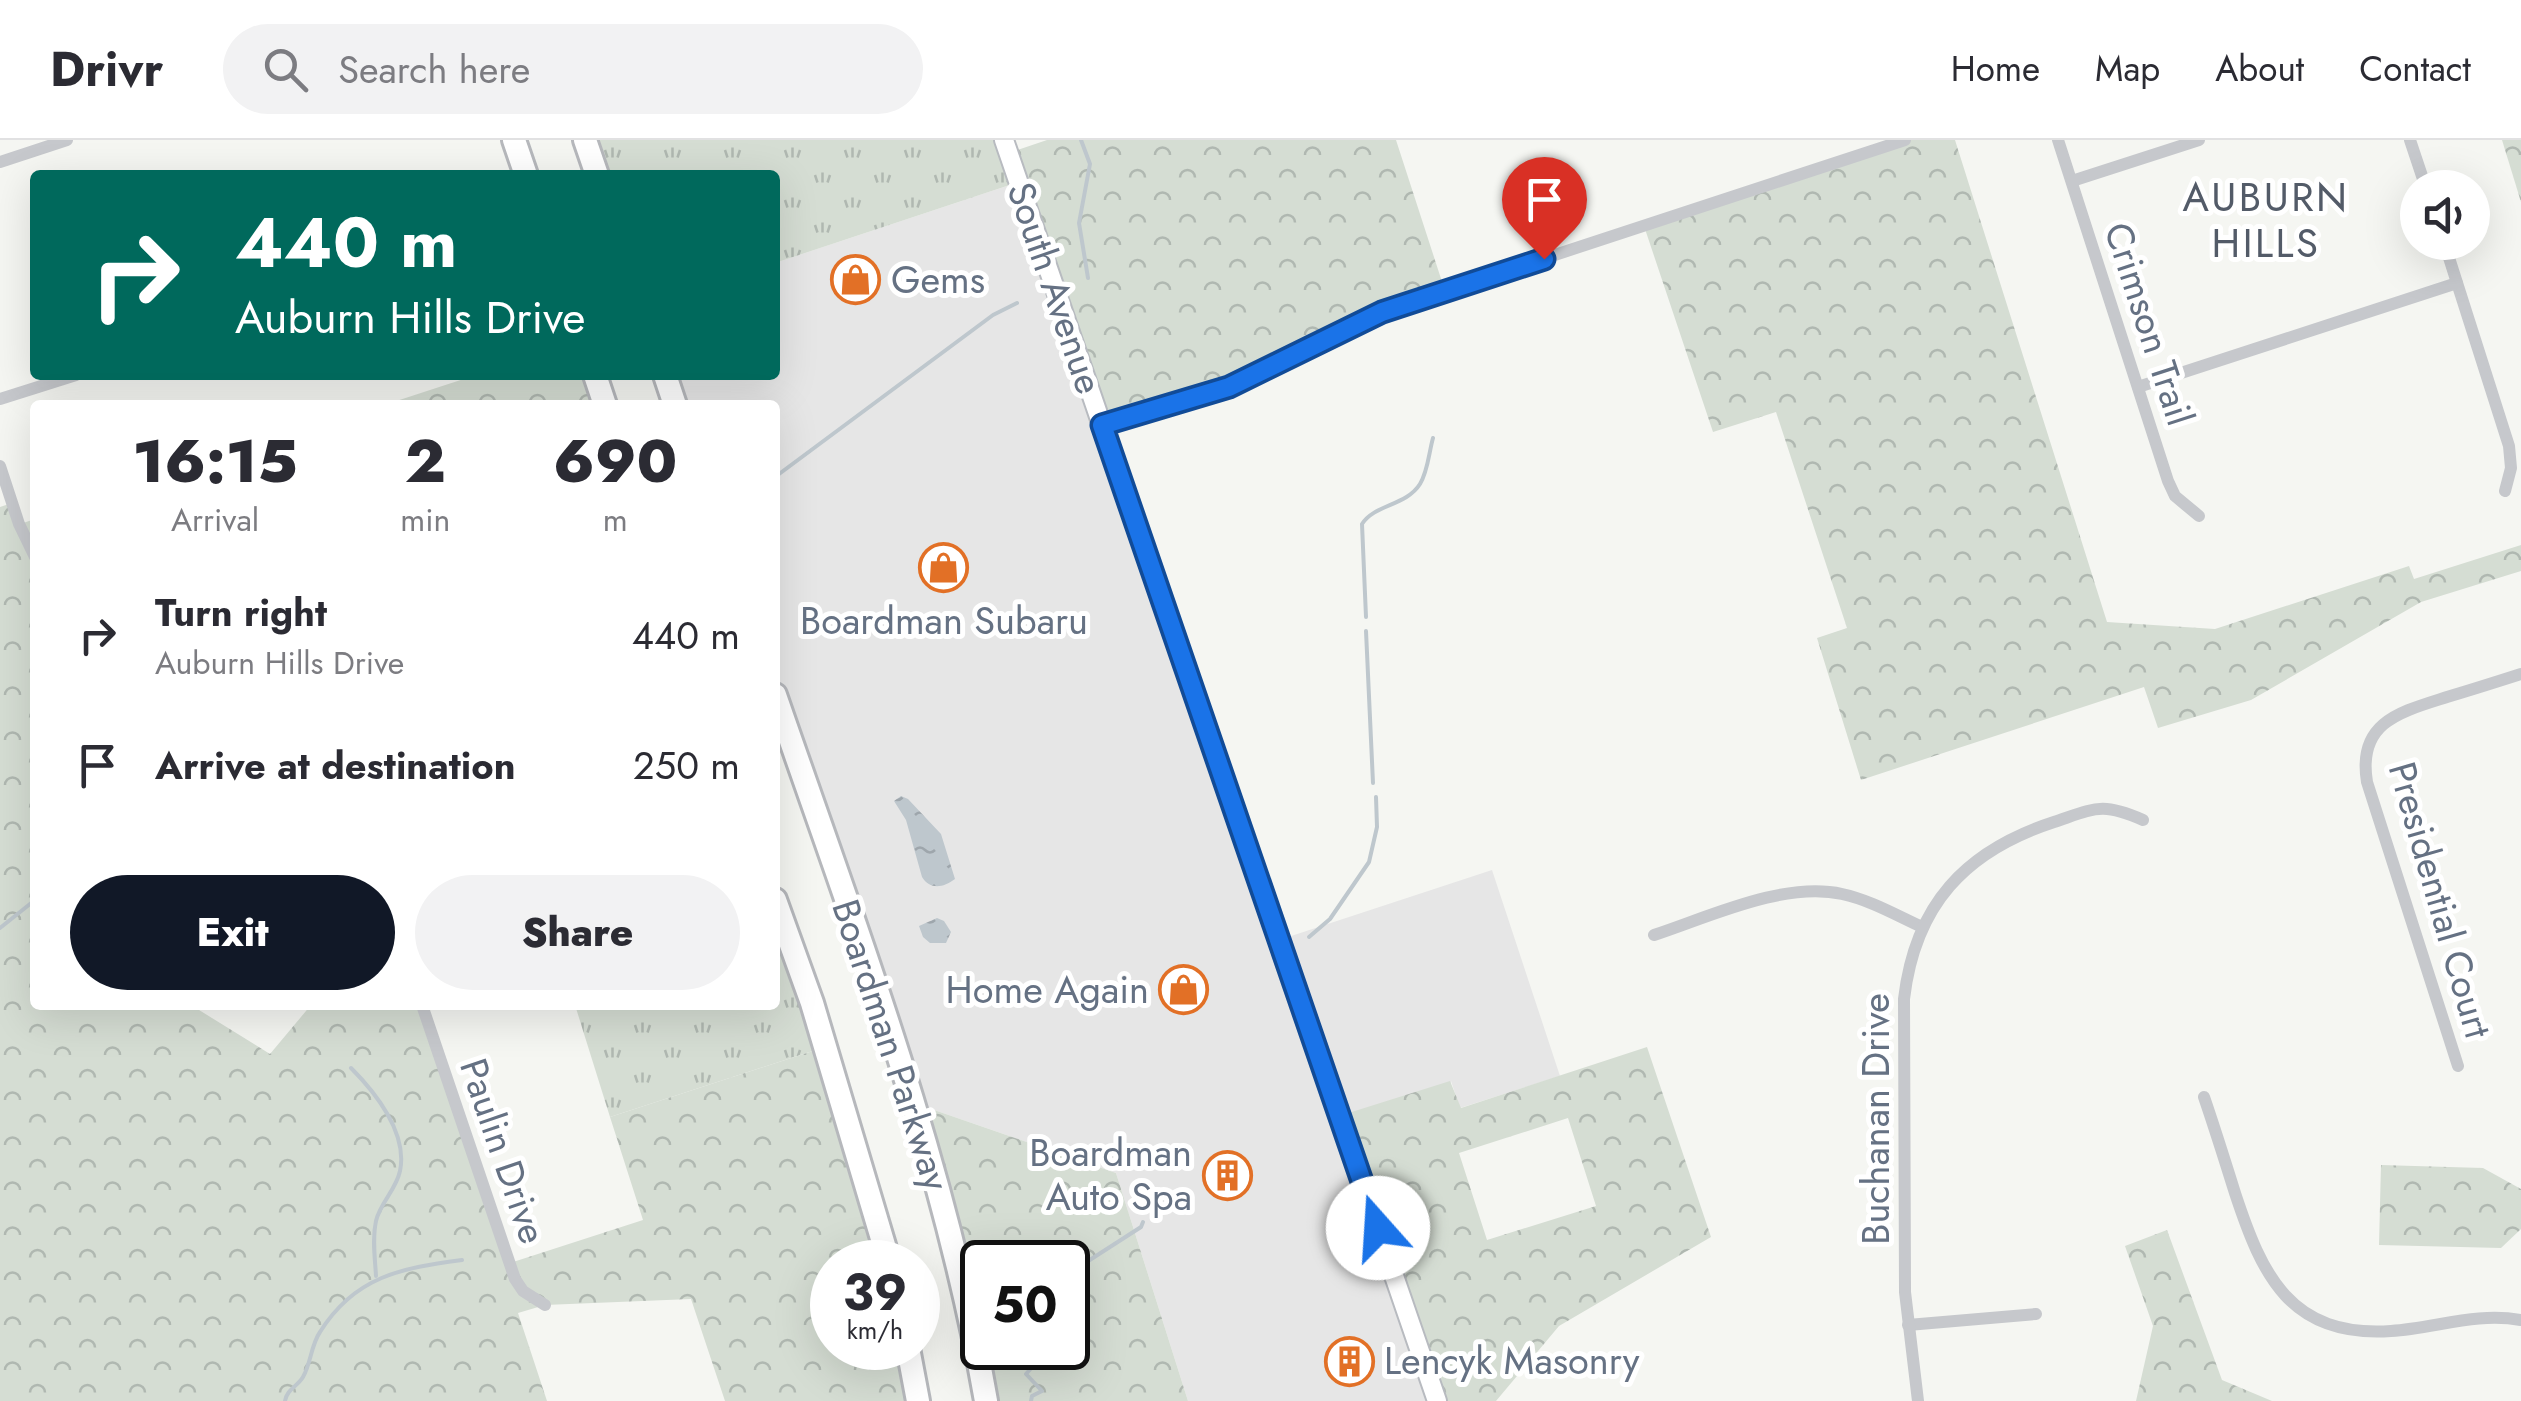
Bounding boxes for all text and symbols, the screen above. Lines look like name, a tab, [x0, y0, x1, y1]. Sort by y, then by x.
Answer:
search box	[223, 24, 923, 114]
text: Drivr	[50, 35, 163, 104]
icon: search	[258, 42, 313, 97]
text: Search here	[338, 42, 530, 97]
text: Home	[1951, 44, 2040, 94]
text: Map	[2095, 44, 2160, 94]
text: About	[2215, 44, 2304, 94]
text: Contact	[2359, 44, 2471, 94]
pin	[1502, 157, 1587, 260]
district label: AUBURN HILLS	[2182, 168, 2350, 272]
map controls	[2400, 170, 2490, 260]
button: sound	[2400, 170, 2490, 260]
icon: arrive	[1517, 172, 1572, 227]
street label: South Avenue	[994, 175, 1117, 401]
text: 440 m	[235, 192, 457, 293]
icon: right	[70, 210, 200, 340]
street label: Crimson Trail	[2091, 215, 2208, 432]
place label: Gems	[891, 252, 985, 307]
shop icon: Gems	[830, 254, 882, 306]
text: Auburn Hills Drive	[235, 285, 586, 350]
text: 16:15	[133, 418, 298, 505]
text: 2	[405, 418, 446, 505]
text: 690	[553, 418, 677, 505]
text: Arrival	[171, 497, 259, 543]
text: min	[400, 497, 450, 543]
text: m	[603, 497, 628, 543]
shop icon: Boardman Subaru	[918, 541, 970, 593]
text: Turn right	[155, 585, 327, 640]
place label: Boardman Subaru	[800, 593, 1088, 648]
icon: right	[70, 608, 125, 663]
text: 440 m	[632, 608, 740, 663]
text: Auburn Hills Drive	[155, 640, 404, 686]
icon: arrive	[70, 738, 125, 793]
text: Arrive at destination	[155, 738, 516, 793]
text: 250 m	[633, 738, 740, 793]
street label: Presidential Court	[2375, 755, 2506, 1044]
button: Exit	[70, 875, 395, 990]
button: Share	[415, 875, 740, 990]
street label: Boardman Parkway	[818, 892, 965, 1198]
place label: Home Again	[946, 962, 1149, 1017]
shop icon: Home Again	[1158, 964, 1210, 1016]
street label: Buchanan Drive	[1848, 993, 1903, 1245]
street label: Paulin Drive	[446, 1051, 561, 1251]
place label: Boardman Auto Spa	[1029, 1125, 1192, 1224]
building icon: Boardman Auto Spa	[1201, 1149, 1253, 1201]
position arrow	[1326, 1176, 1430, 1280]
speed limit sign: 50	[960, 1240, 1090, 1370]
text: 39	[843, 1256, 907, 1329]
text: km/h	[847, 1312, 903, 1348]
place label: Lencyk Masonry	[1384, 1333, 1640, 1388]
building icon: Lencyk Masonry	[1323, 1335, 1375, 1387]

